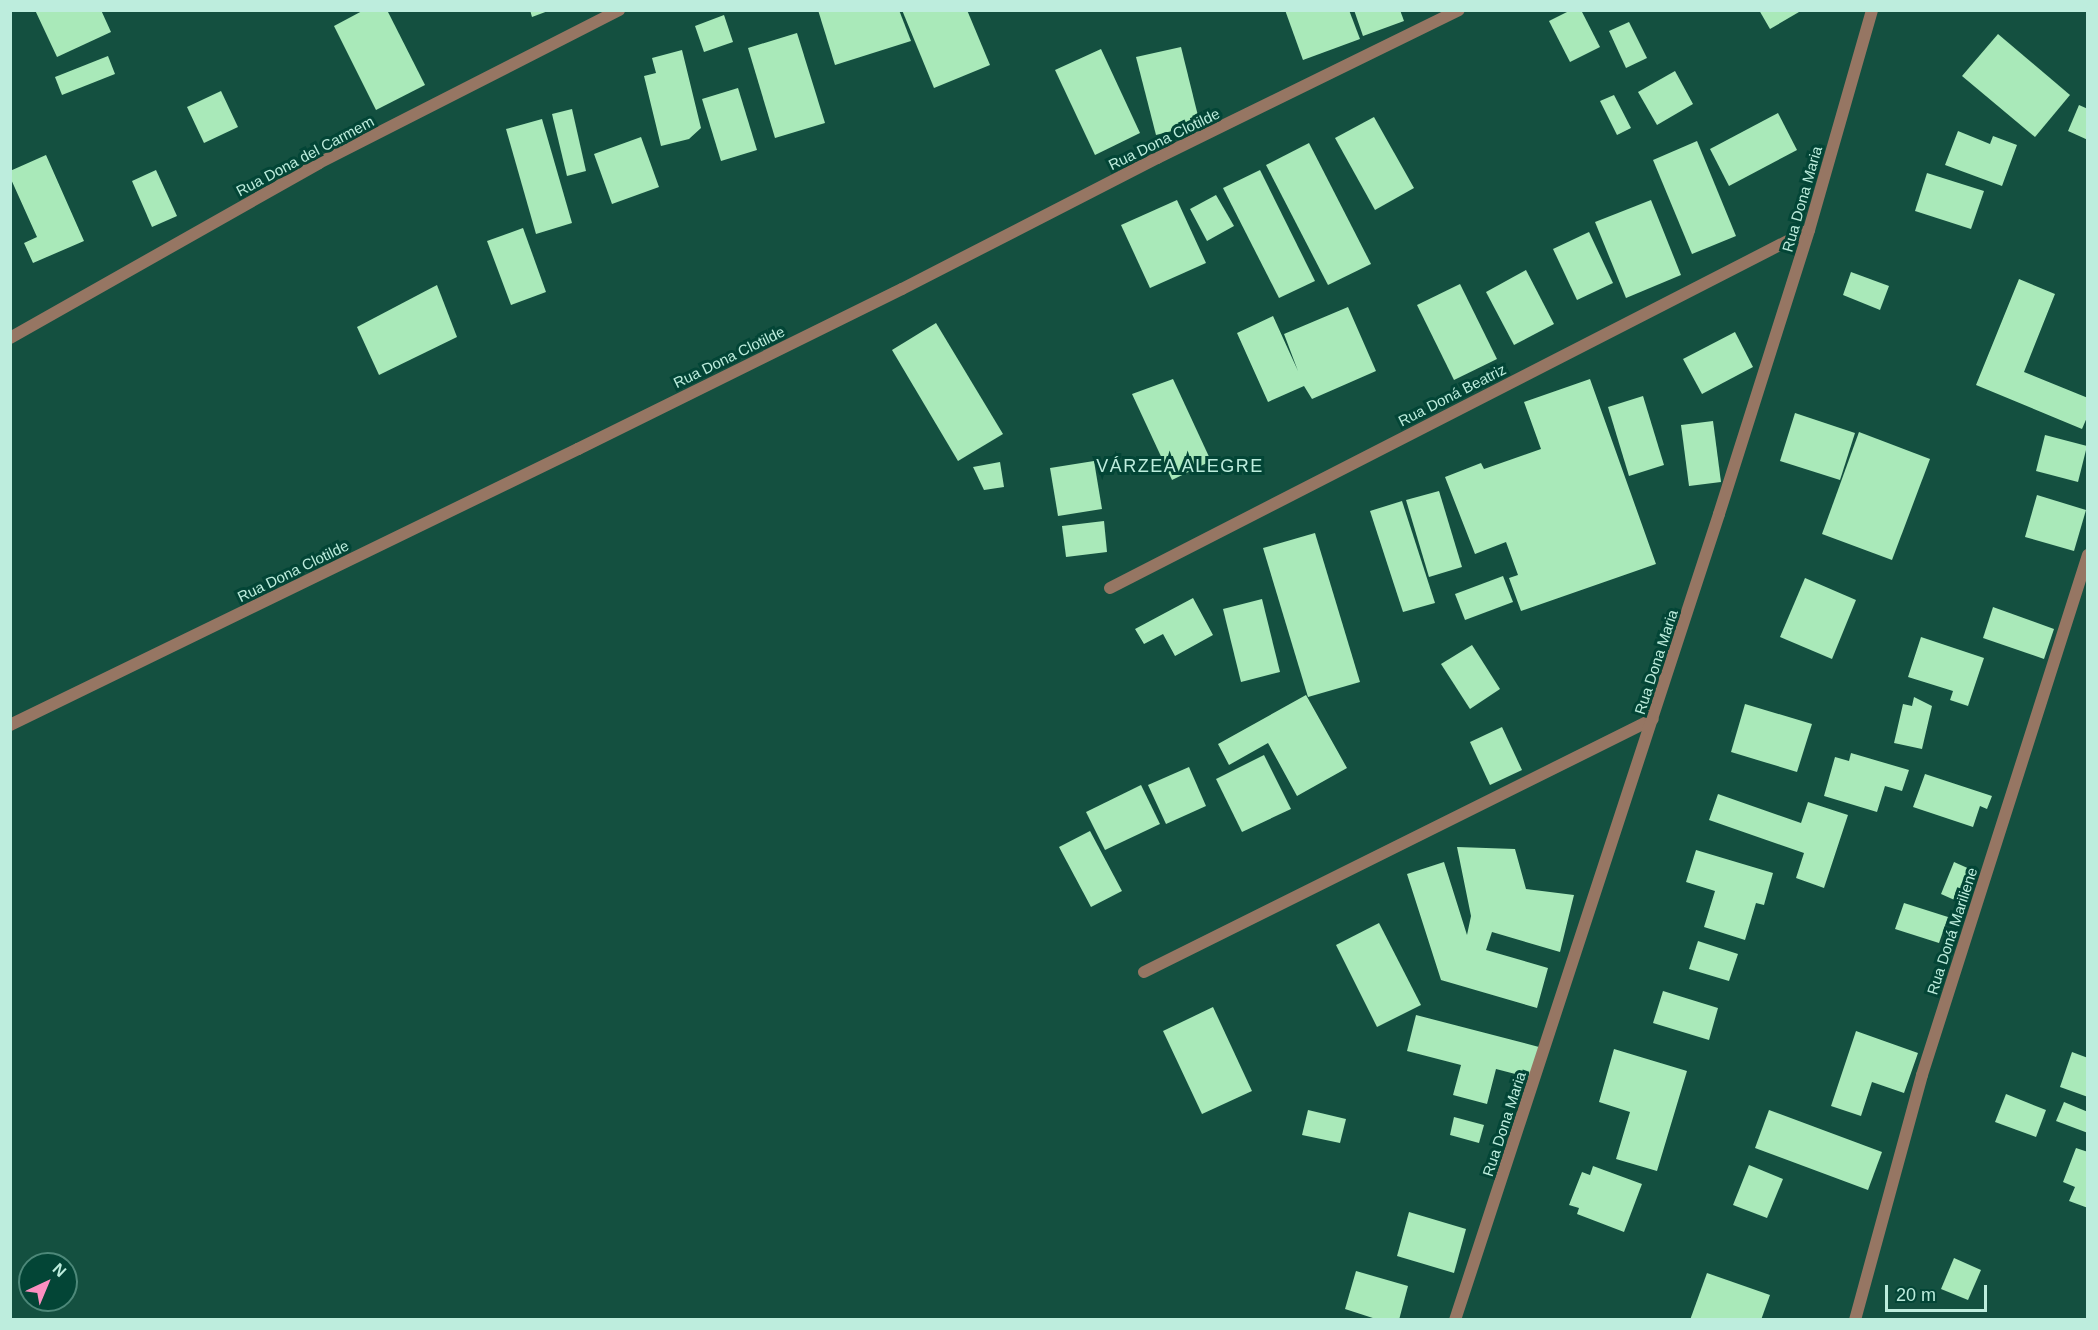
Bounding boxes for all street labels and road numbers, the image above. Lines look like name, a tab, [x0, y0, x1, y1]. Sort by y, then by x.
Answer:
street label: Rua Dona Clotilde	[1105, 104, 1223, 174]
street label: Rua Dona del Carmem	[233, 112, 377, 200]
street label: Rua Dona Maria	[1778, 144, 1826, 254]
street label: Rua Dona Clotilde	[670, 322, 788, 392]
street label: Rua Doná Beatriz	[1395, 360, 1509, 430]
street label: Rua Dona Clotilde	[234, 536, 352, 606]
street label: Rua Dona Maria	[1631, 607, 1681, 717]
street label: Rua Doná Mariliene	[1923, 865, 1981, 997]
street label: Rua Dona Maria	[1479, 1069, 1529, 1179]

